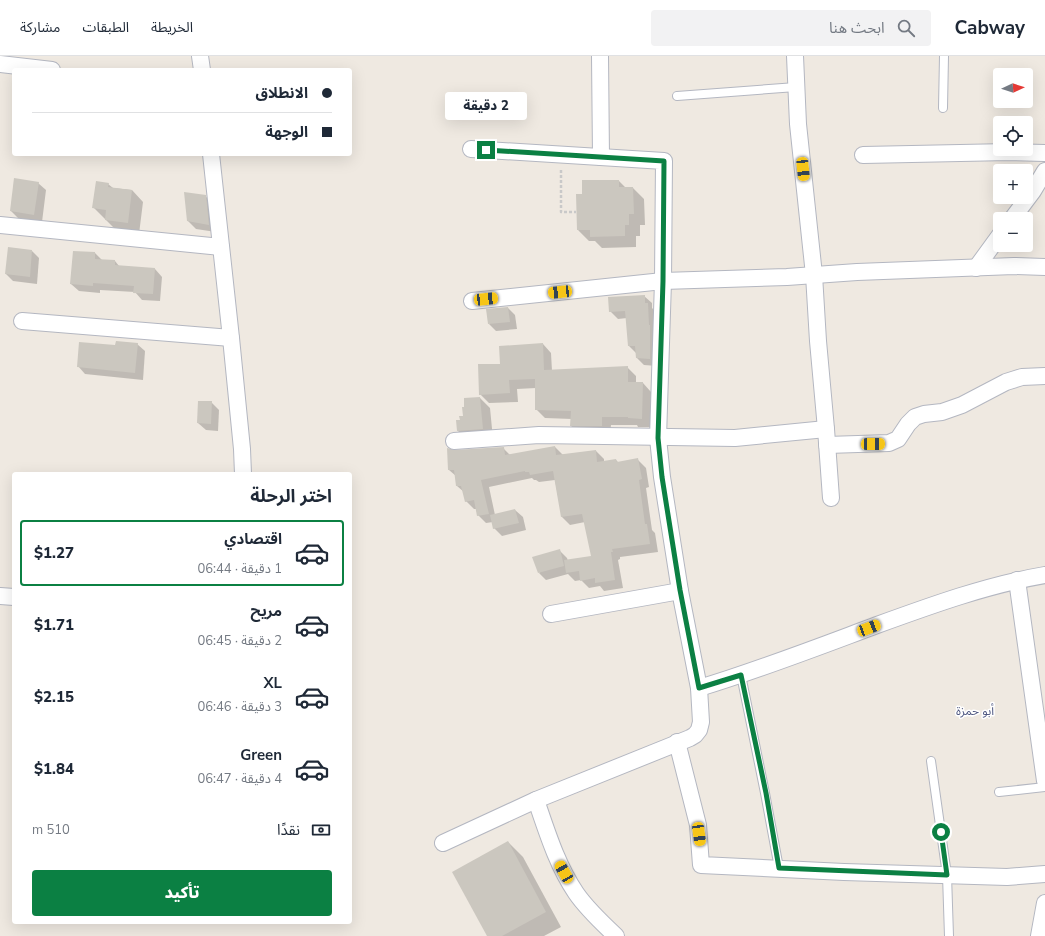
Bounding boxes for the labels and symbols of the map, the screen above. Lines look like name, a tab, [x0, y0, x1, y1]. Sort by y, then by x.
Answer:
north arrow	[993, 68, 1033, 108]
callout: 2 دقيقة	[445, 92, 527, 120]
route end	[477, 141, 495, 159]
car	[796, 156, 810, 182]
car	[547, 285, 573, 299]
car	[473, 292, 499, 306]
car	[861, 438, 885, 450]
car	[856, 618, 882, 638]
district label: أبو حمزة	[956, 703, 994, 719]
car	[691, 821, 707, 847]
route start	[932, 823, 950, 841]
car	[553, 859, 575, 885]

